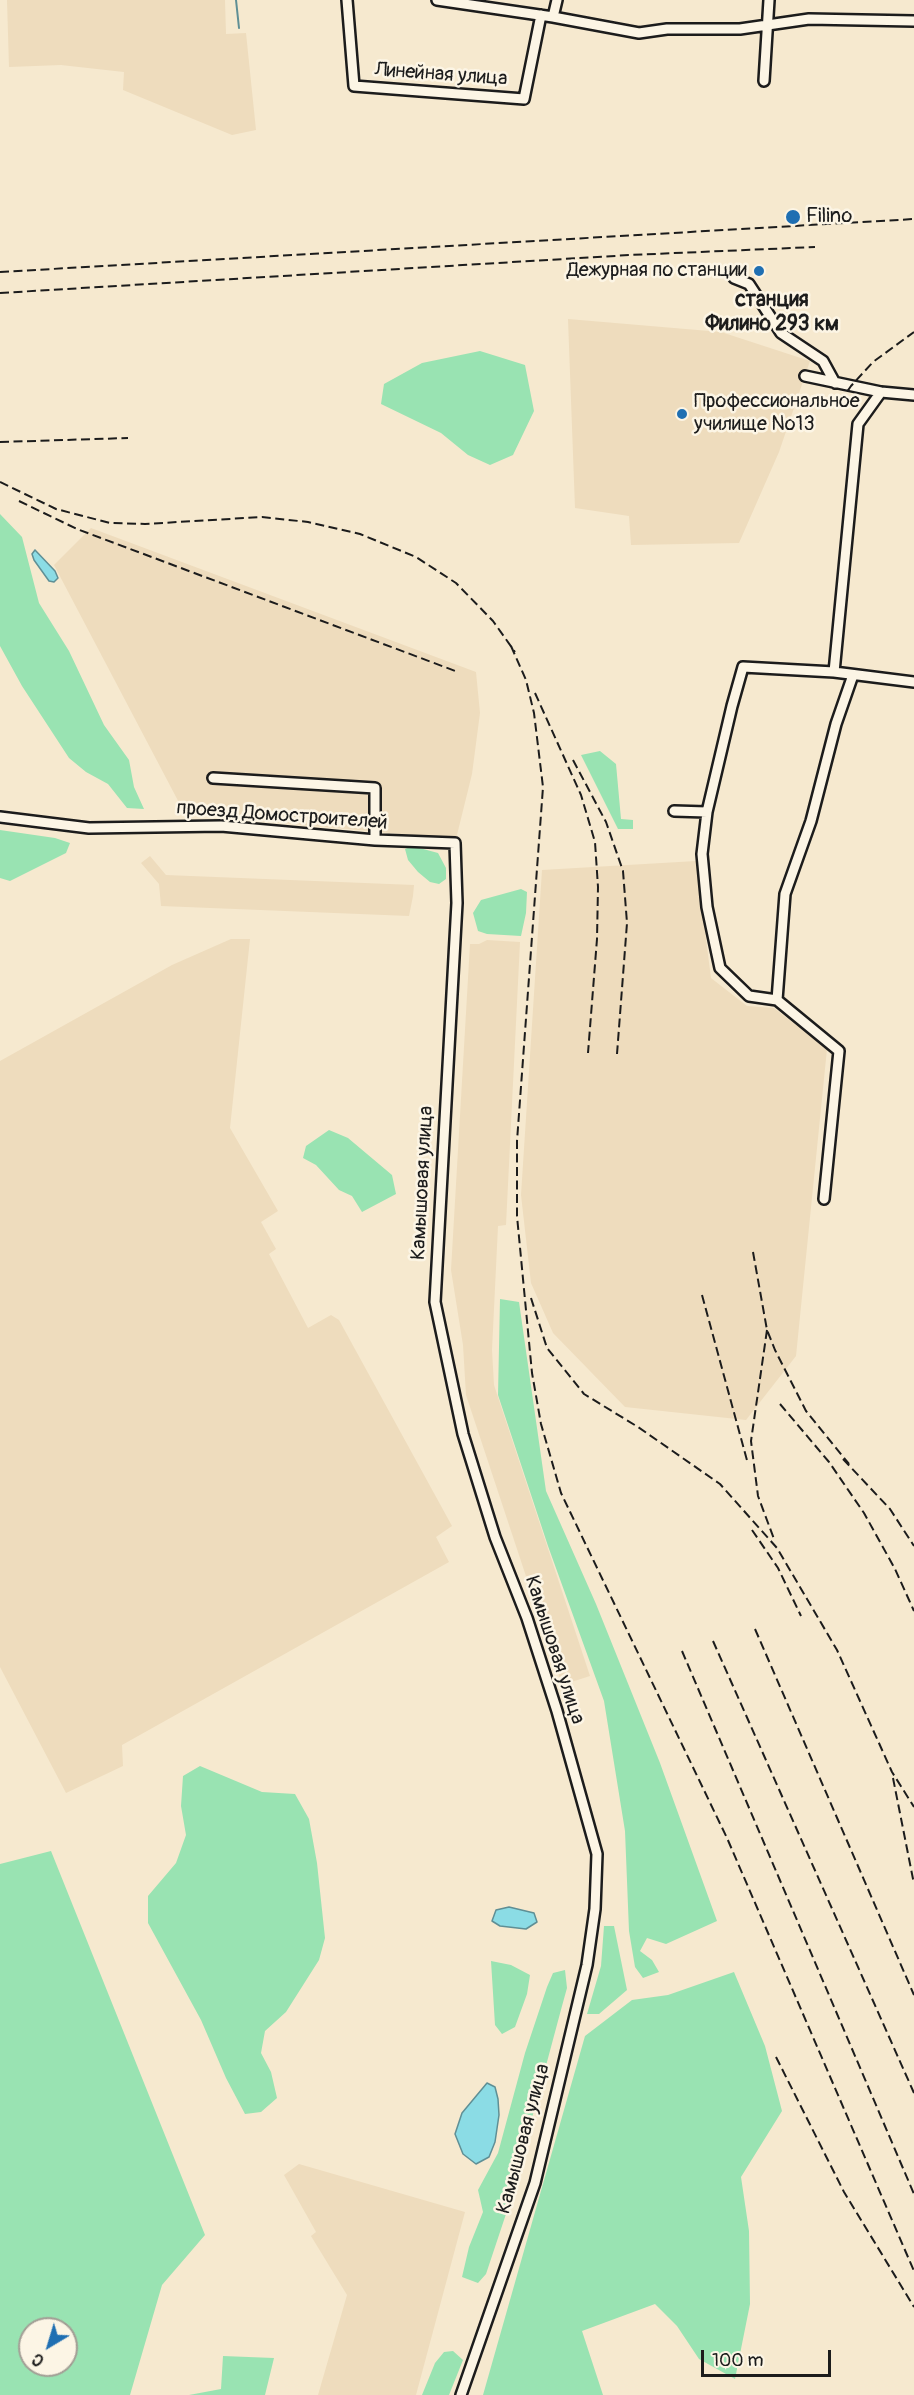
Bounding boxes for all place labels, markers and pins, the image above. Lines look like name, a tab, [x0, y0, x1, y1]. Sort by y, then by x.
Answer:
place label: Filino	[806, 205, 852, 229]
marker: Filino	[784, 208, 802, 226]
place label: Дежурная по станции	[567, 259, 747, 283]
marker: Дежурная по станции	[752, 264, 766, 278]
place label: Профессиональное училище №13	[694, 390, 860, 437]
marker: Профессиональное училище №13	[675, 407, 689, 421]

